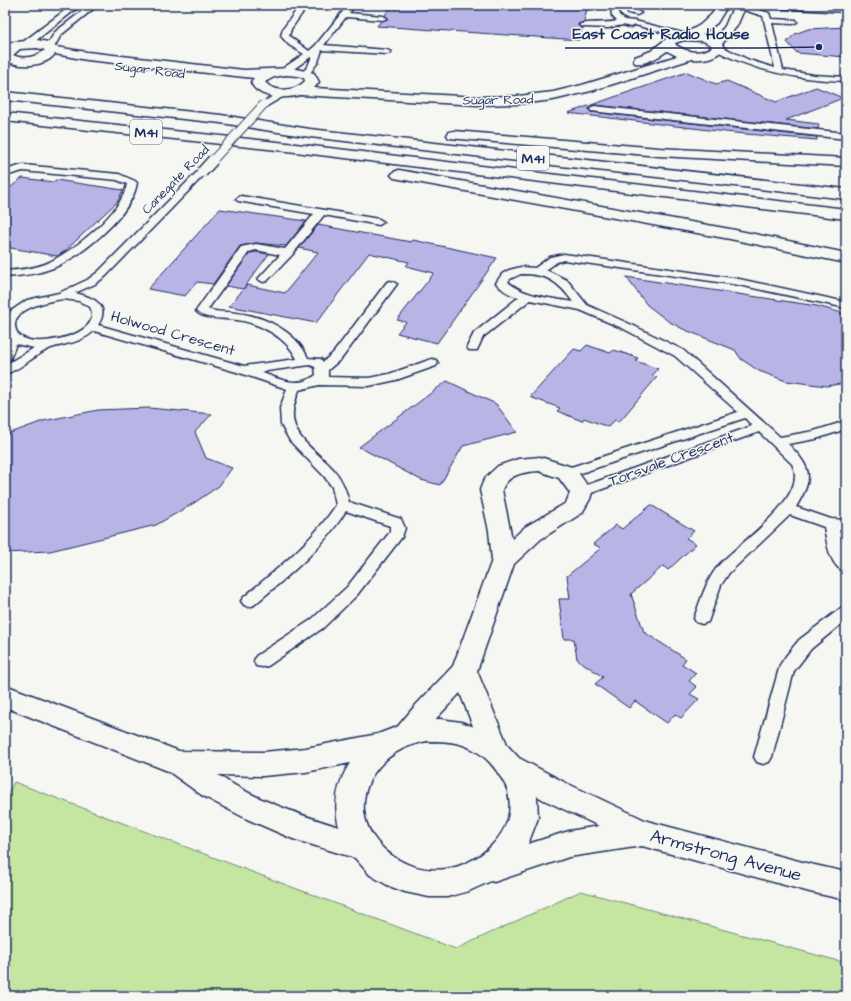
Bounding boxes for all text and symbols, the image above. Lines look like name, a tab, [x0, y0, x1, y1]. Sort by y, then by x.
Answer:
callout: East Coast Radio House	[565, 20, 758, 48]
text: East Coast Radio House	[573, 23, 750, 45]
street label: Sugar Road	[114, 57, 186, 84]
street label: Sugar Road	[463, 90, 534, 111]
road number: M41	[130, 120, 162, 144]
street label: Canegate Road	[138, 141, 214, 219]
road number: M41	[517, 146, 549, 170]
street label: Holwood Crescent	[108, 306, 237, 361]
street label: Torsvale Crescent	[606, 427, 736, 492]
street label: Armstrong Avenue	[647, 823, 805, 889]

